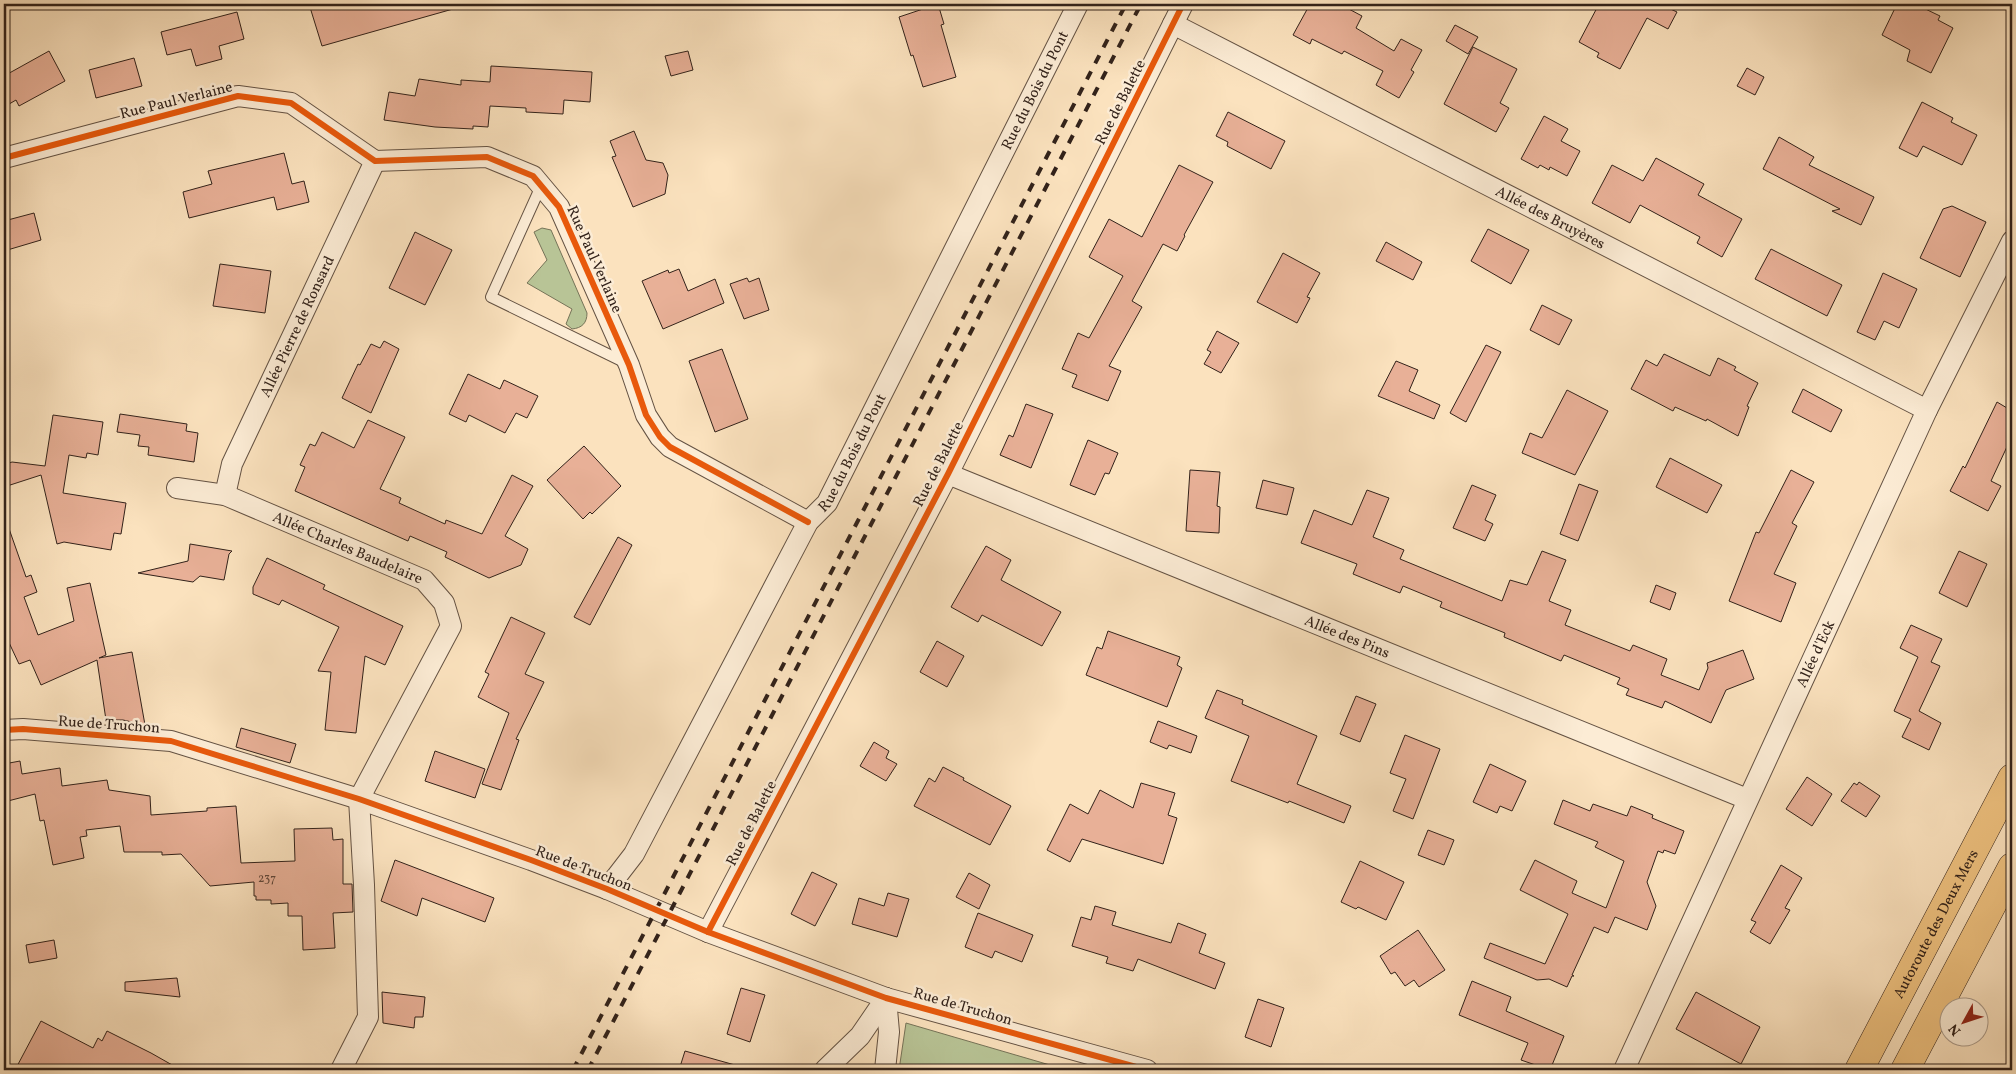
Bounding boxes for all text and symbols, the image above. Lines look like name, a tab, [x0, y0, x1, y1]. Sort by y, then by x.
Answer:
street label: Rue du Bois du Pont	[997, 28, 1075, 154]
street label: Rue de Balette	[1091, 56, 1152, 149]
street label: Rue Paul Verlaine	[118, 77, 235, 126]
street label: Allée des Bruyères	[1491, 182, 1608, 255]
street label: Rue Paul Verlaine	[561, 203, 627, 317]
street label: Allée Pierre de Ronsard	[256, 253, 341, 401]
street label: Rue du Bois du Pont	[814, 390, 892, 518]
street label: Rue de Balette	[909, 418, 970, 511]
street label: Allée Charles Baudelaire	[269, 507, 425, 590]
street label: Allée des Pins	[1301, 611, 1393, 665]
street label: Allée d'Eck	[1792, 617, 1841, 691]
street label: Rue de Truchon	[57, 711, 161, 740]
street label: Rue de Balette	[722, 777, 783, 870]
street label: Rue de Truchon	[532, 841, 635, 898]
street label: Autoroute des Deux Mers	[1889, 846, 1985, 1003]
house number: 237	[258, 871, 276, 887]
street label: Rue de Truchon	[911, 983, 1015, 1032]
north arrow	[1938, 996, 1988, 1046]
text: N	[1945, 1019, 1966, 1039]

